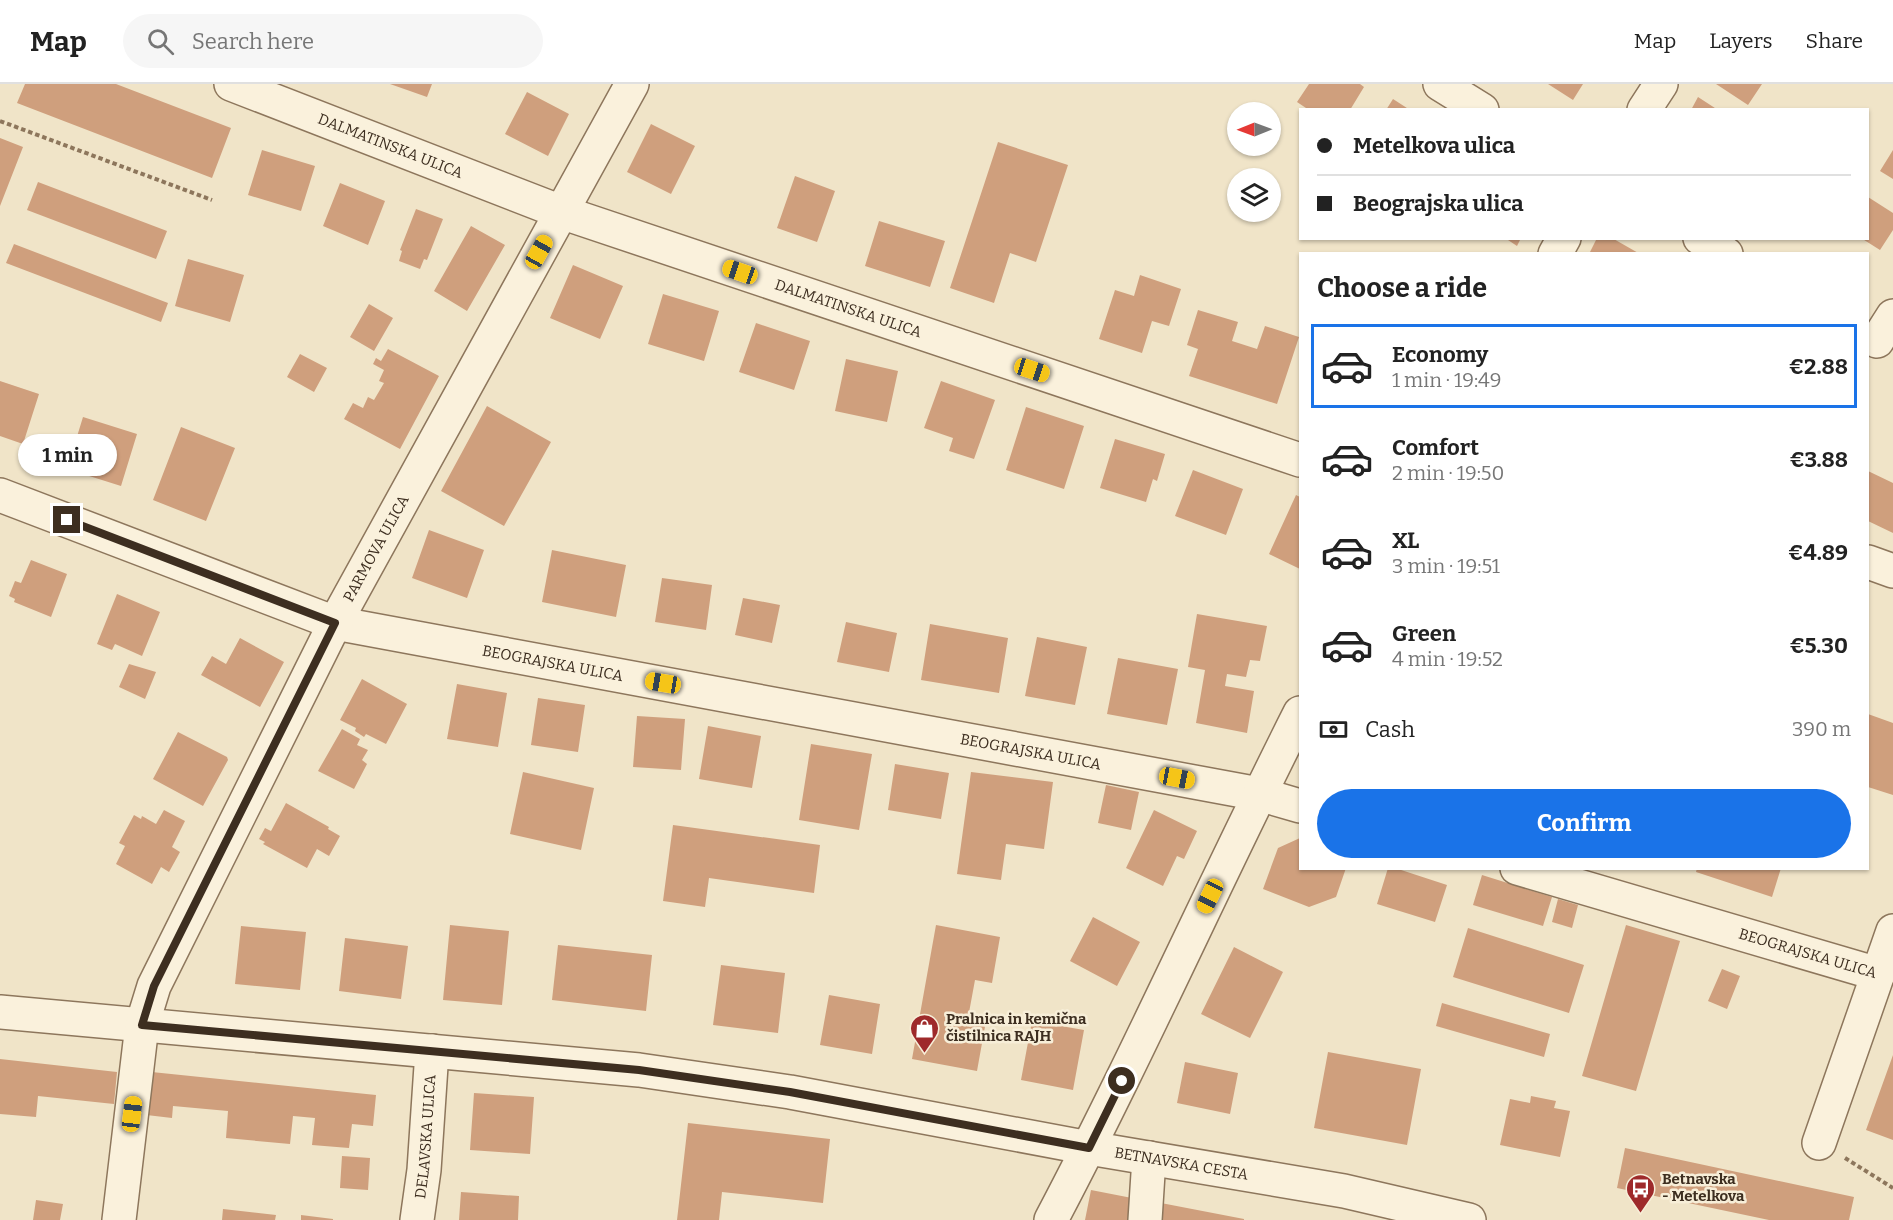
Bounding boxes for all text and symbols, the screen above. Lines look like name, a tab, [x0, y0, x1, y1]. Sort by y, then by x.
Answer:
search box	[123, 14, 543, 68]
text: Map	[30, 25, 87, 58]
icon: search	[144, 25, 177, 58]
text: Search here	[192, 28, 314, 55]
text: Map	[1634, 28, 1676, 54]
text: Layers	[1709, 28, 1773, 54]
text: Share	[1806, 28, 1863, 54]
north arrow	[1227, 102, 1281, 156]
map controls	[1227, 102, 1281, 222]
street label: DALMATINSKA ULICA	[315, 110, 466, 182]
text: Metelkova ulica	[1353, 132, 1515, 159]
button: layers	[1227, 168, 1281, 222]
text: Beograjska ulica	[1353, 190, 1524, 217]
car	[522, 232, 556, 272]
car	[720, 258, 760, 286]
text: Choose a ride	[1317, 272, 1487, 304]
street label: DALMATINSKA ULICA	[772, 275, 924, 342]
icon: car	[1320, 339, 1374, 393]
text: Economy	[1392, 341, 1488, 368]
text: €2.88	[1789, 353, 1848, 380]
car	[1012, 356, 1052, 384]
text: 1 min · 19:49	[1392, 368, 1502, 392]
icon: car	[1320, 432, 1374, 486]
callout: 1 min	[17, 433, 116, 475]
text: Comfort	[1392, 434, 1479, 461]
text: 1 min	[42, 443, 93, 467]
text: €3.88	[1789, 446, 1848, 473]
text: 2 min · 19:50	[1392, 461, 1504, 485]
street label: PARMOVA ULICA	[339, 492, 413, 605]
route end	[53, 506, 80, 533]
icon: car	[1320, 525, 1374, 579]
text: XL	[1392, 527, 1419, 554]
text: €4.89	[1788, 539, 1848, 566]
text: 3 min · 19:51	[1392, 554, 1500, 578]
icon: car	[1320, 618, 1374, 672]
text: Green	[1392, 620, 1456, 647]
text: €5.30	[1789, 632, 1848, 659]
street label: BEOGRAJSKA ULICA	[481, 641, 625, 685]
text: 4 min · 19:52	[1392, 647, 1503, 671]
car	[644, 671, 682, 695]
icon: cash	[1317, 713, 1350, 746]
text: Cash	[1365, 716, 1415, 743]
text: 390 m	[1792, 717, 1851, 741]
street label: BEOGRAJSKA ULICA	[959, 730, 1103, 774]
car	[1158, 766, 1196, 790]
button: Confirm	[1317, 789, 1851, 858]
car	[1194, 876, 1226, 916]
street label: BEOGRAJSKA ULICA	[1737, 925, 1879, 982]
place label: Pralnica in kemična čistilnica RAJH	[946, 1010, 1087, 1045]
shop icon: Pralnica in kemična čistilnica RAJH	[909, 1012, 941, 1054]
route start	[1108, 1067, 1135, 1094]
street label: DELAVSKA ULICA	[411, 1073, 439, 1200]
car	[121, 1095, 143, 1133]
street label: BETNAVSKA CESTA	[1113, 1143, 1250, 1184]
place label: Betnavska - Metelkova	[1662, 1170, 1745, 1205]
bus stop icon: Betnavska - Metelkova	[1625, 1172, 1657, 1214]

